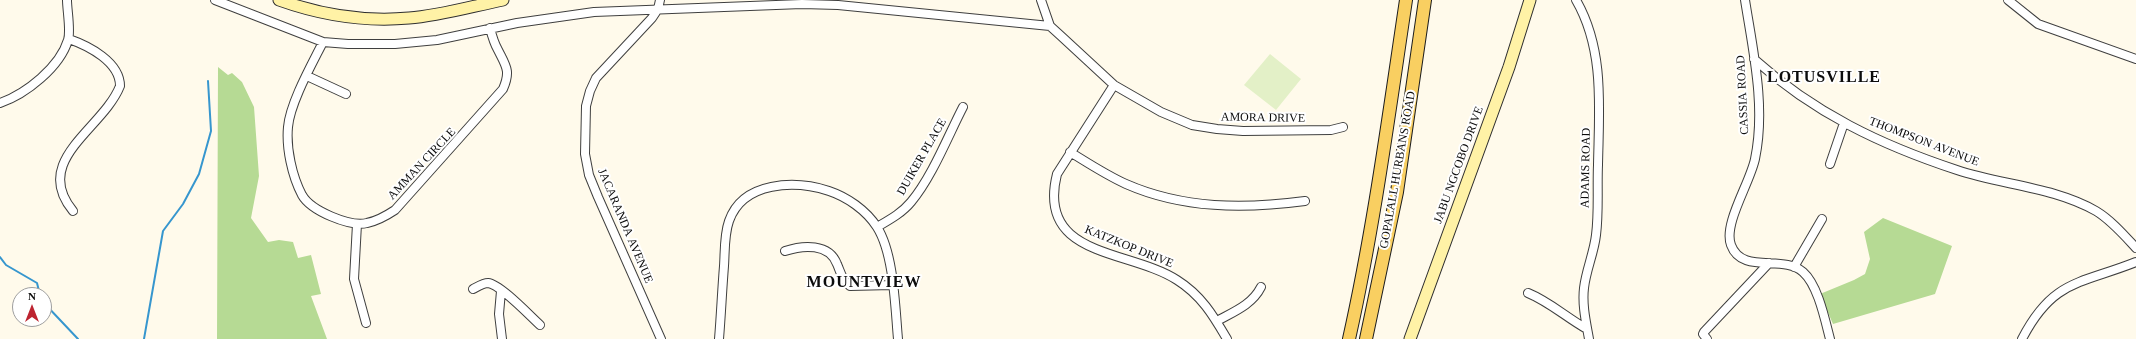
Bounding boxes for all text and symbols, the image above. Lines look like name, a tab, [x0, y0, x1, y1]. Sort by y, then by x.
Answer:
street label: CASSIA ROAD	[1734, 55, 1752, 135]
district label: LOTUSVILLE	[1767, 68, 1881, 88]
street label: GOPALALL HURBANS ROAD	[1377, 90, 1419, 250]
street label: JABU NGCOBO DRIVE	[1431, 105, 1487, 225]
street label: AMORA DRIVE	[1221, 110, 1305, 126]
street label: THOMPSON AVENUE	[1867, 114, 1981, 170]
street label: DUIKER PLACE	[894, 116, 950, 198]
street label: AMMAN CIRCLE	[385, 125, 459, 203]
street label: ADAMS ROAD	[1578, 128, 1594, 208]
street label: JACARANDA AVENUE	[594, 166, 656, 286]
street label: KATZKOP DRIVE	[1083, 223, 1175, 271]
district label: MOUNTVIEW	[807, 273, 921, 293]
north arrow	[12, 287, 52, 327]
text: N	[28, 290, 36, 302]

